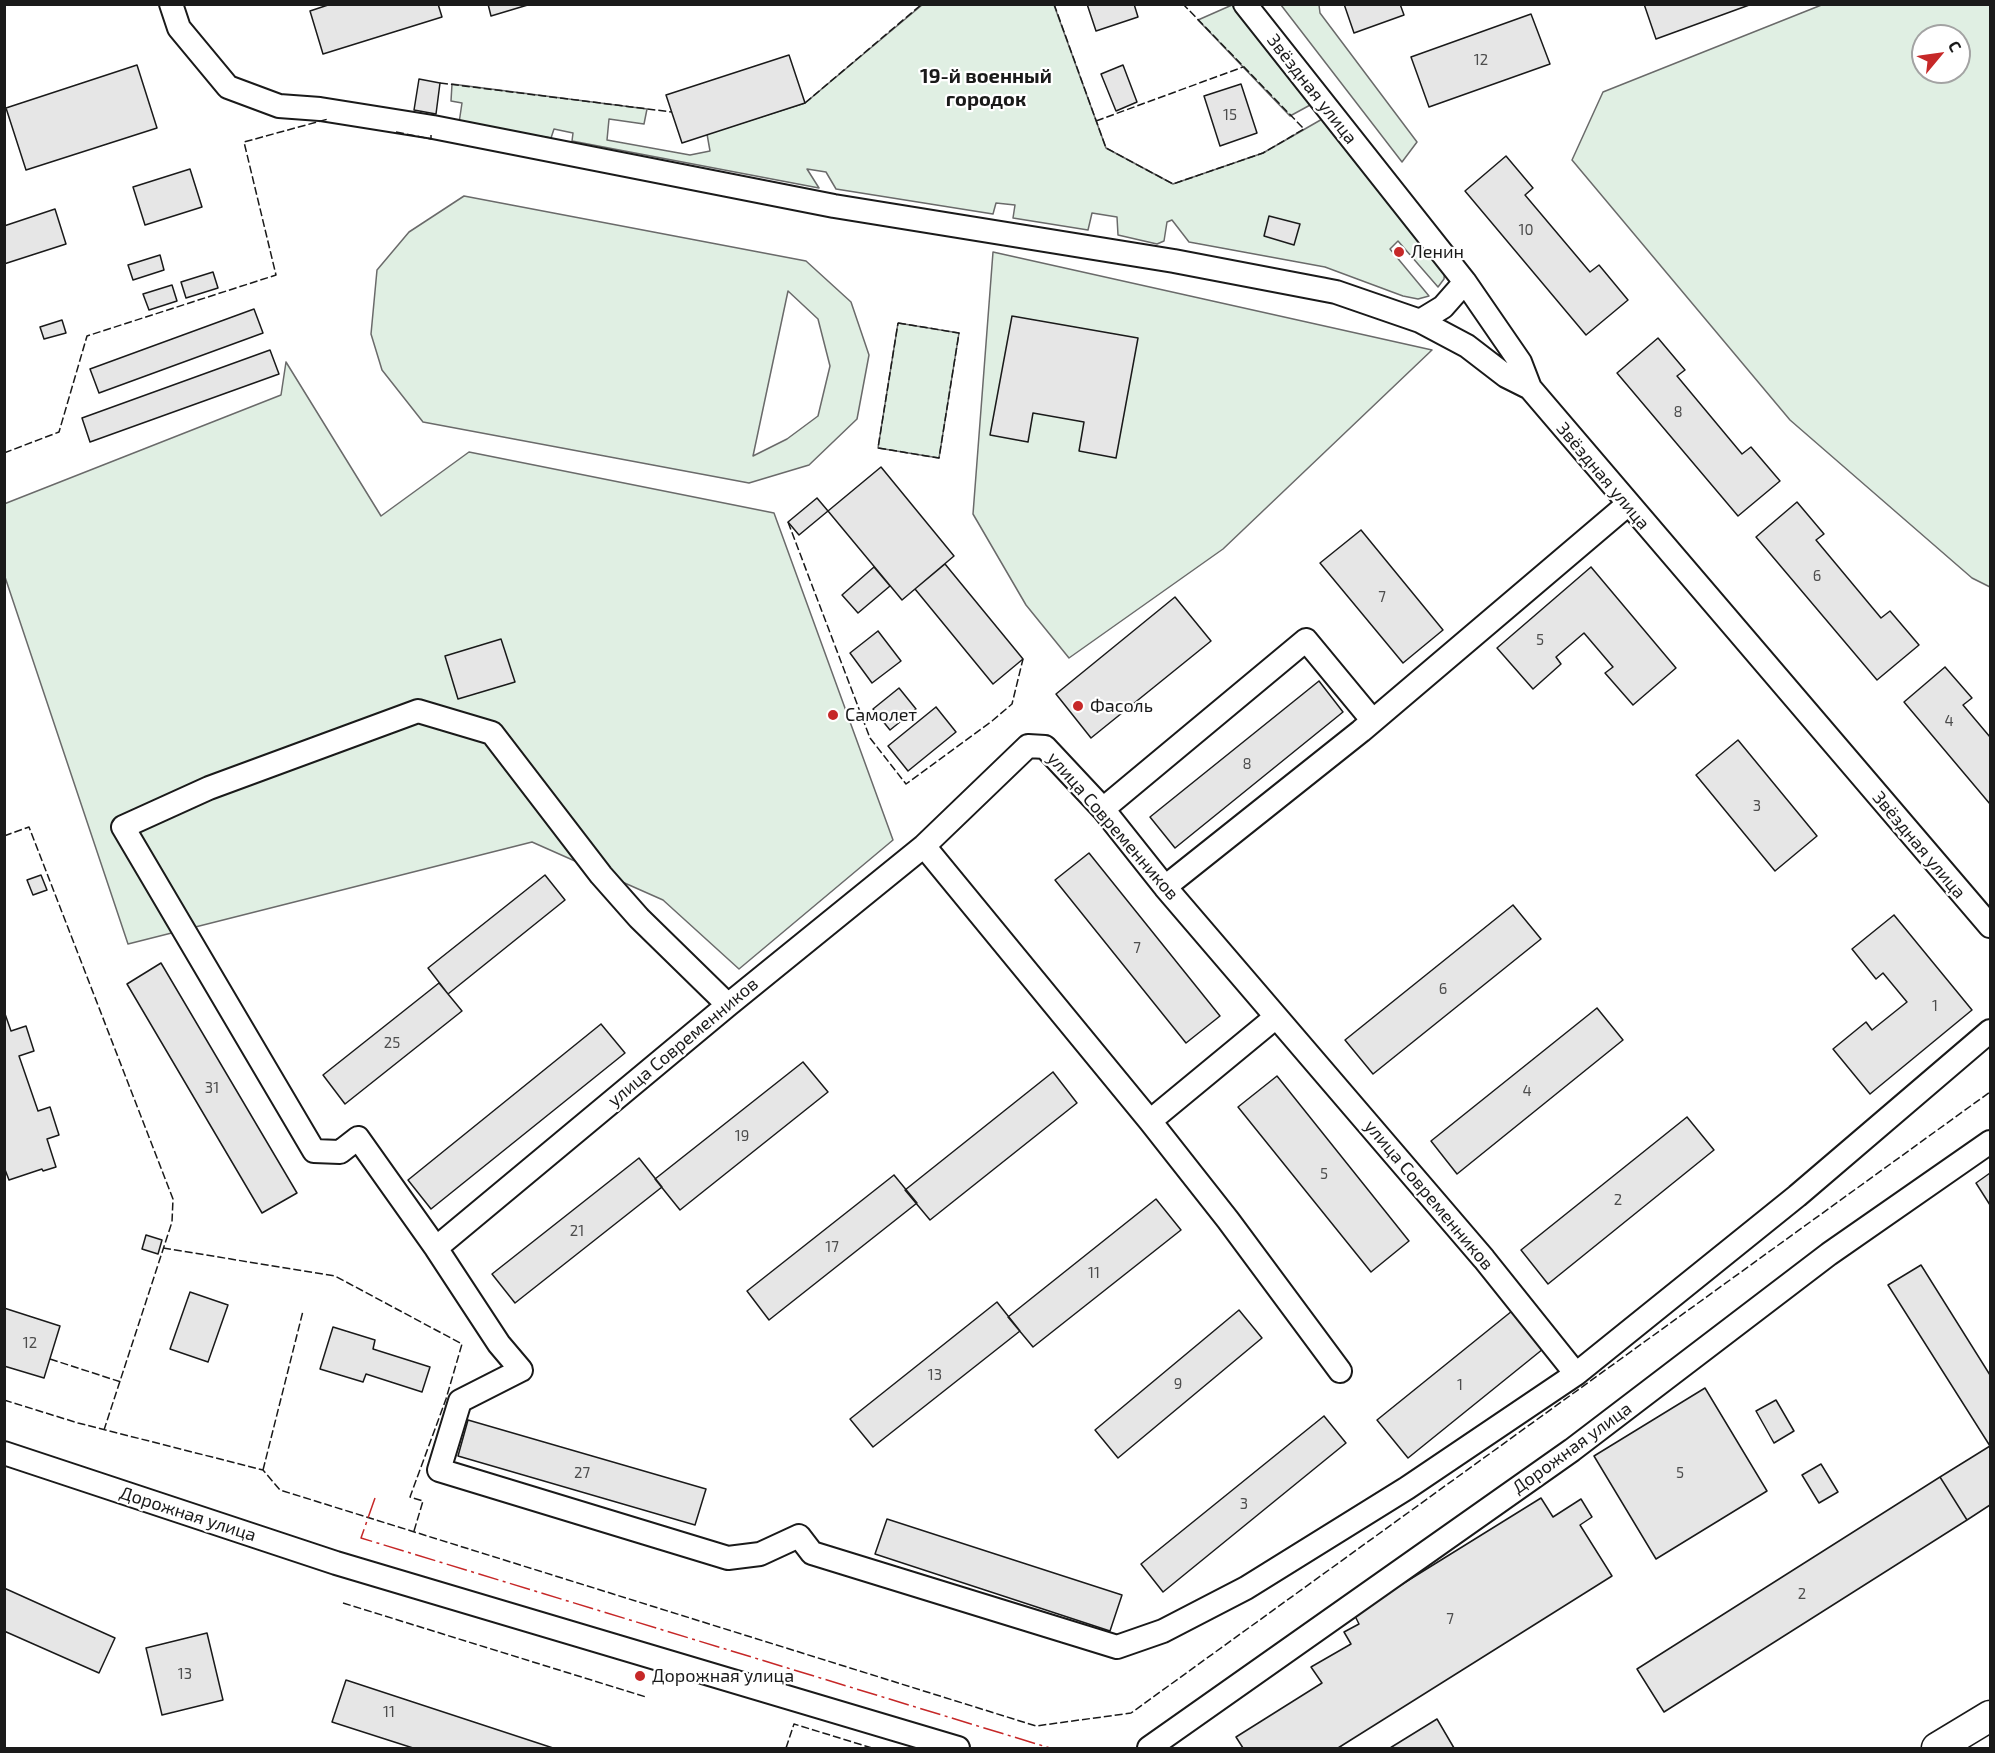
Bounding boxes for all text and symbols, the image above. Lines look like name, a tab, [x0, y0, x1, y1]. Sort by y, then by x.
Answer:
north arrow	[1911, 24, 1971, 84]
street label: Звёздная улица	[1262, 30, 1362, 148]
text: С	[1945, 37, 1966, 55]
house number: 12	[1474, 51, 1488, 69]
district label: 19-й военный городок	[920, 64, 1052, 111]
house number: 15	[1223, 106, 1237, 124]
house number: 10	[1518, 221, 1534, 239]
place label: Ленин	[1411, 241, 1464, 263]
marker: Ленин	[1392, 245, 1406, 259]
house number: 8	[1673, 403, 1683, 421]
street label: Звёздная улица	[1552, 418, 1654, 534]
house number: 6	[1813, 567, 1821, 585]
house number: 7	[1378, 588, 1386, 606]
house number: 5	[1536, 631, 1544, 649]
place label: Фасоль	[1090, 695, 1153, 717]
marker: Фасоль	[1071, 699, 1085, 713]
place label: Самолет	[845, 704, 917, 726]
marker: Самолет	[826, 708, 840, 722]
house number: 4	[1944, 712, 1954, 730]
street label: улица Современников	[1043, 747, 1183, 905]
house number: 8	[1242, 755, 1252, 773]
street label: Звёздная улица	[1868, 787, 1970, 903]
house number: 3	[1753, 797, 1761, 815]
house number: 7	[1133, 939, 1141, 957]
street label: улица Современников	[604, 973, 762, 1111]
house number: 6	[1439, 980, 1447, 998]
house number: 1	[1932, 997, 1938, 1015]
house number: 25	[384, 1034, 400, 1052]
house number: 31	[205, 1079, 219, 1097]
house number: 4	[1522, 1082, 1532, 1100]
street label: улица Современников	[1360, 1116, 1498, 1274]
house number: 19	[735, 1127, 749, 1145]
house number: 5	[1320, 1165, 1328, 1183]
house number: 2	[1614, 1191, 1622, 1209]
house number: 21	[570, 1222, 584, 1240]
house number: 17	[825, 1238, 839, 1256]
house number: 11	[1088, 1264, 1100, 1282]
house number: 12	[23, 1334, 37, 1352]
house number: 13	[928, 1366, 942, 1384]
house number: 9	[1174, 1375, 1182, 1393]
house number: 1	[1457, 1376, 1463, 1394]
street label: Дорожная улица	[1508, 1397, 1636, 1499]
house number: 27	[574, 1464, 590, 1482]
house number: 5	[1676, 1464, 1684, 1482]
street label: Дорожная улица	[117, 1482, 259, 1546]
house number: 3	[1240, 1495, 1248, 1513]
house number: 2	[1798, 1585, 1806, 1603]
house number: 7	[1446, 1610, 1454, 1628]
house number: 13	[178, 1665, 192, 1683]
place label: Дорожная улица	[652, 1665, 794, 1687]
marker: Дорожная улица	[633, 1669, 647, 1683]
house number: 11	[383, 1703, 395, 1721]

